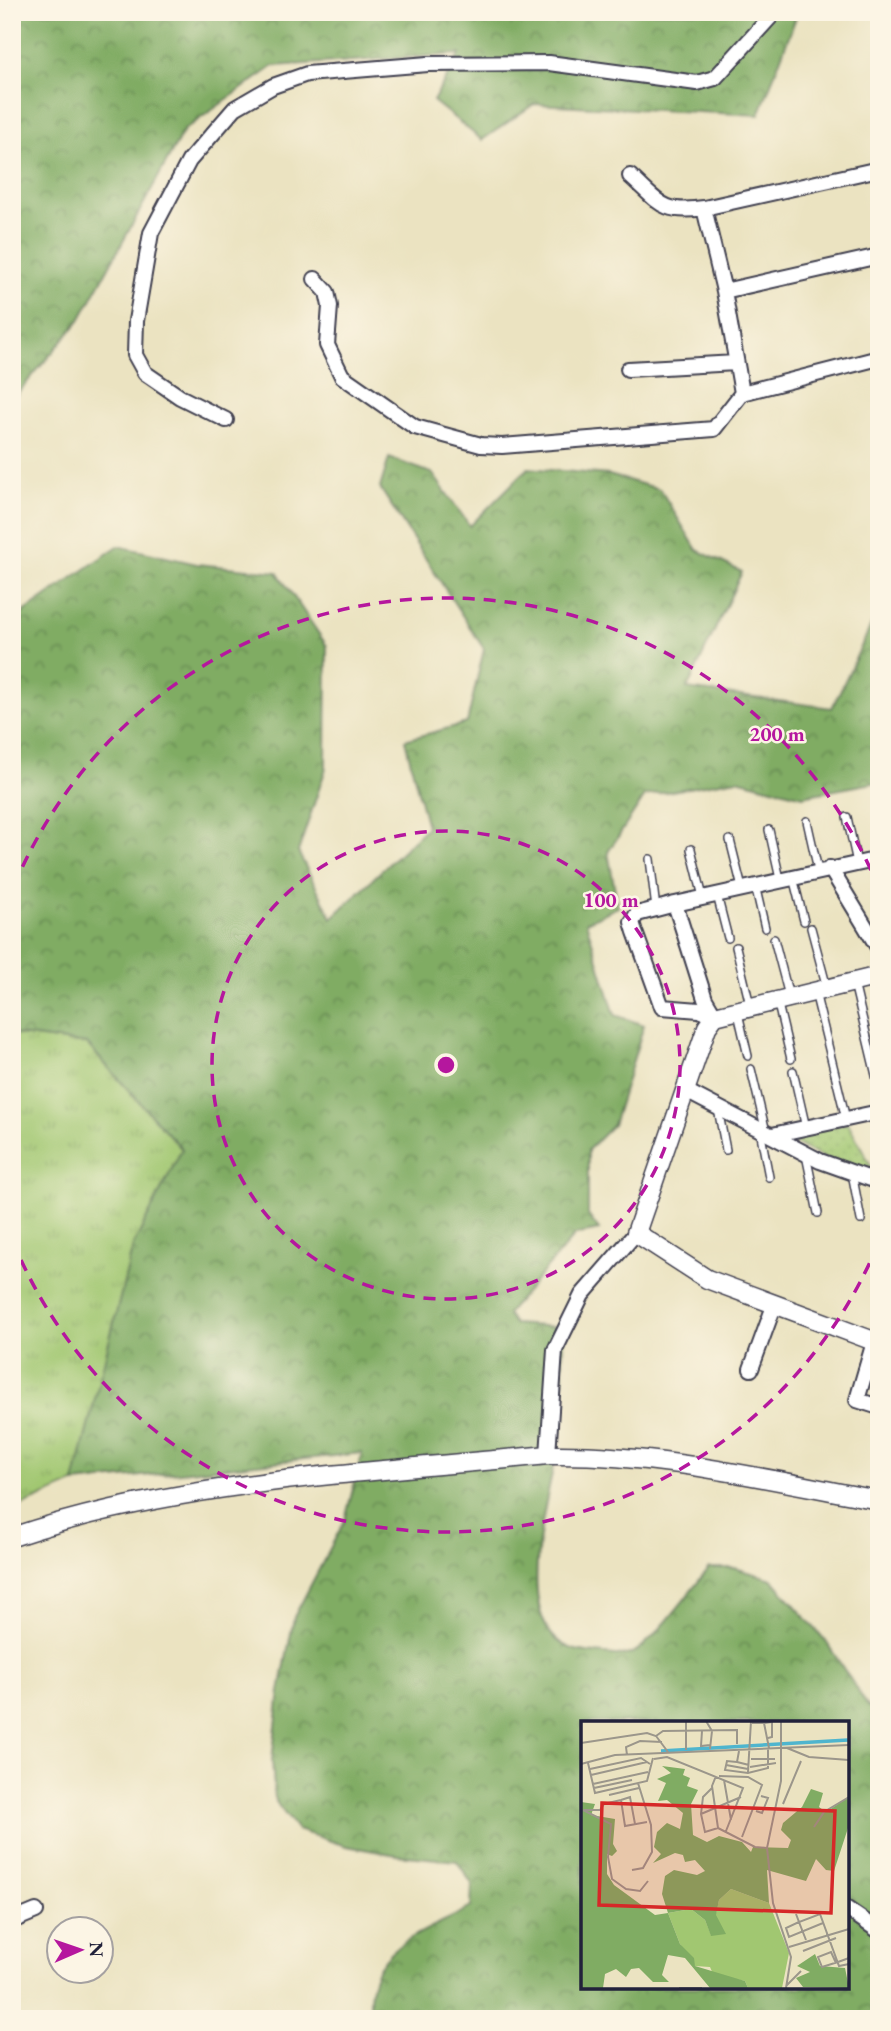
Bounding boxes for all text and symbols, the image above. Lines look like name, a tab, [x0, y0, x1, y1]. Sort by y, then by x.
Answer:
text: 200 m	[749, 720, 805, 747]
text: 100 m	[583, 886, 639, 913]
centre of rings	[434, 1053, 458, 1077]
inset map	[581, 1721, 849, 1989]
north arrow	[46, 1916, 116, 1986]
text: N	[84, 1941, 109, 1958]

